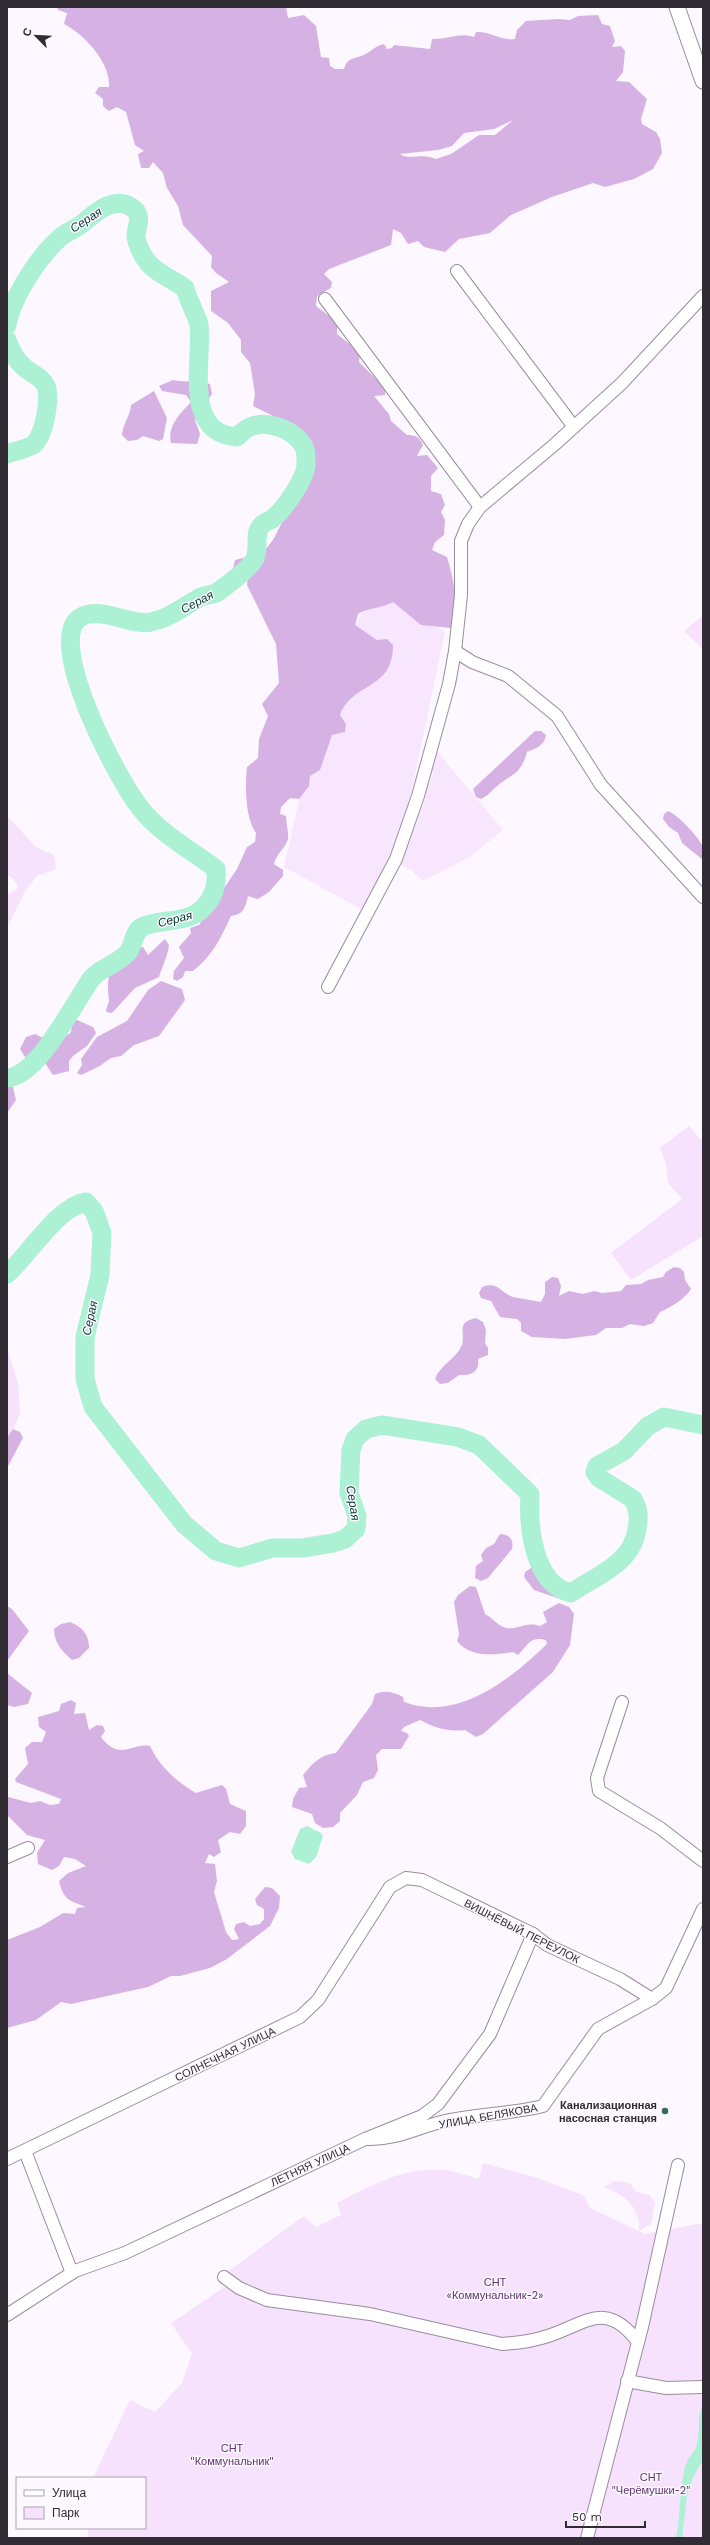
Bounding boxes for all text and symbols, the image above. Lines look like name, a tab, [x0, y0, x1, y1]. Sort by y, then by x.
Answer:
north arrow	[16, 16, 56, 56]
text: С	[20, 26, 35, 38]
water label: Серая	[67, 204, 105, 235]
water label: Серая	[178, 587, 216, 616]
water label: Серая	[156, 908, 194, 930]
water label: Серая	[80, 1299, 101, 1337]
water label: Серая	[343, 1485, 363, 1522]
street label: ВИШНЁВЫЙ ПЕРЕУЛОК	[462, 1897, 582, 1967]
street label: СОЛНЕЧНАЯ УЛИЦА	[173, 2024, 278, 2084]
place label: Канализационная насосная станция	[559, 2099, 657, 2125]
street label: УЛИЦА БЕЛЯКОВА	[438, 2101, 539, 2132]
marker: Канализационная насосная станция	[660, 2106, 670, 2116]
street label: ЛЕТНЯЯ УЛИЦА	[268, 2141, 353, 2190]
park label: СНТ «Коммунальник-2»	[446, 2276, 544, 2302]
park label: СНТ "Коммунальник"	[190, 2442, 274, 2468]
park label: СНТ "Черёмушки-2"	[611, 2471, 691, 2497]
legend	[16, 2477, 146, 2529]
text: Улица	[52, 2486, 86, 2500]
scale bar	[566, 2503, 645, 2529]
text: Парк	[52, 2506, 80, 2520]
text: 50 m	[572, 2510, 602, 2524]

